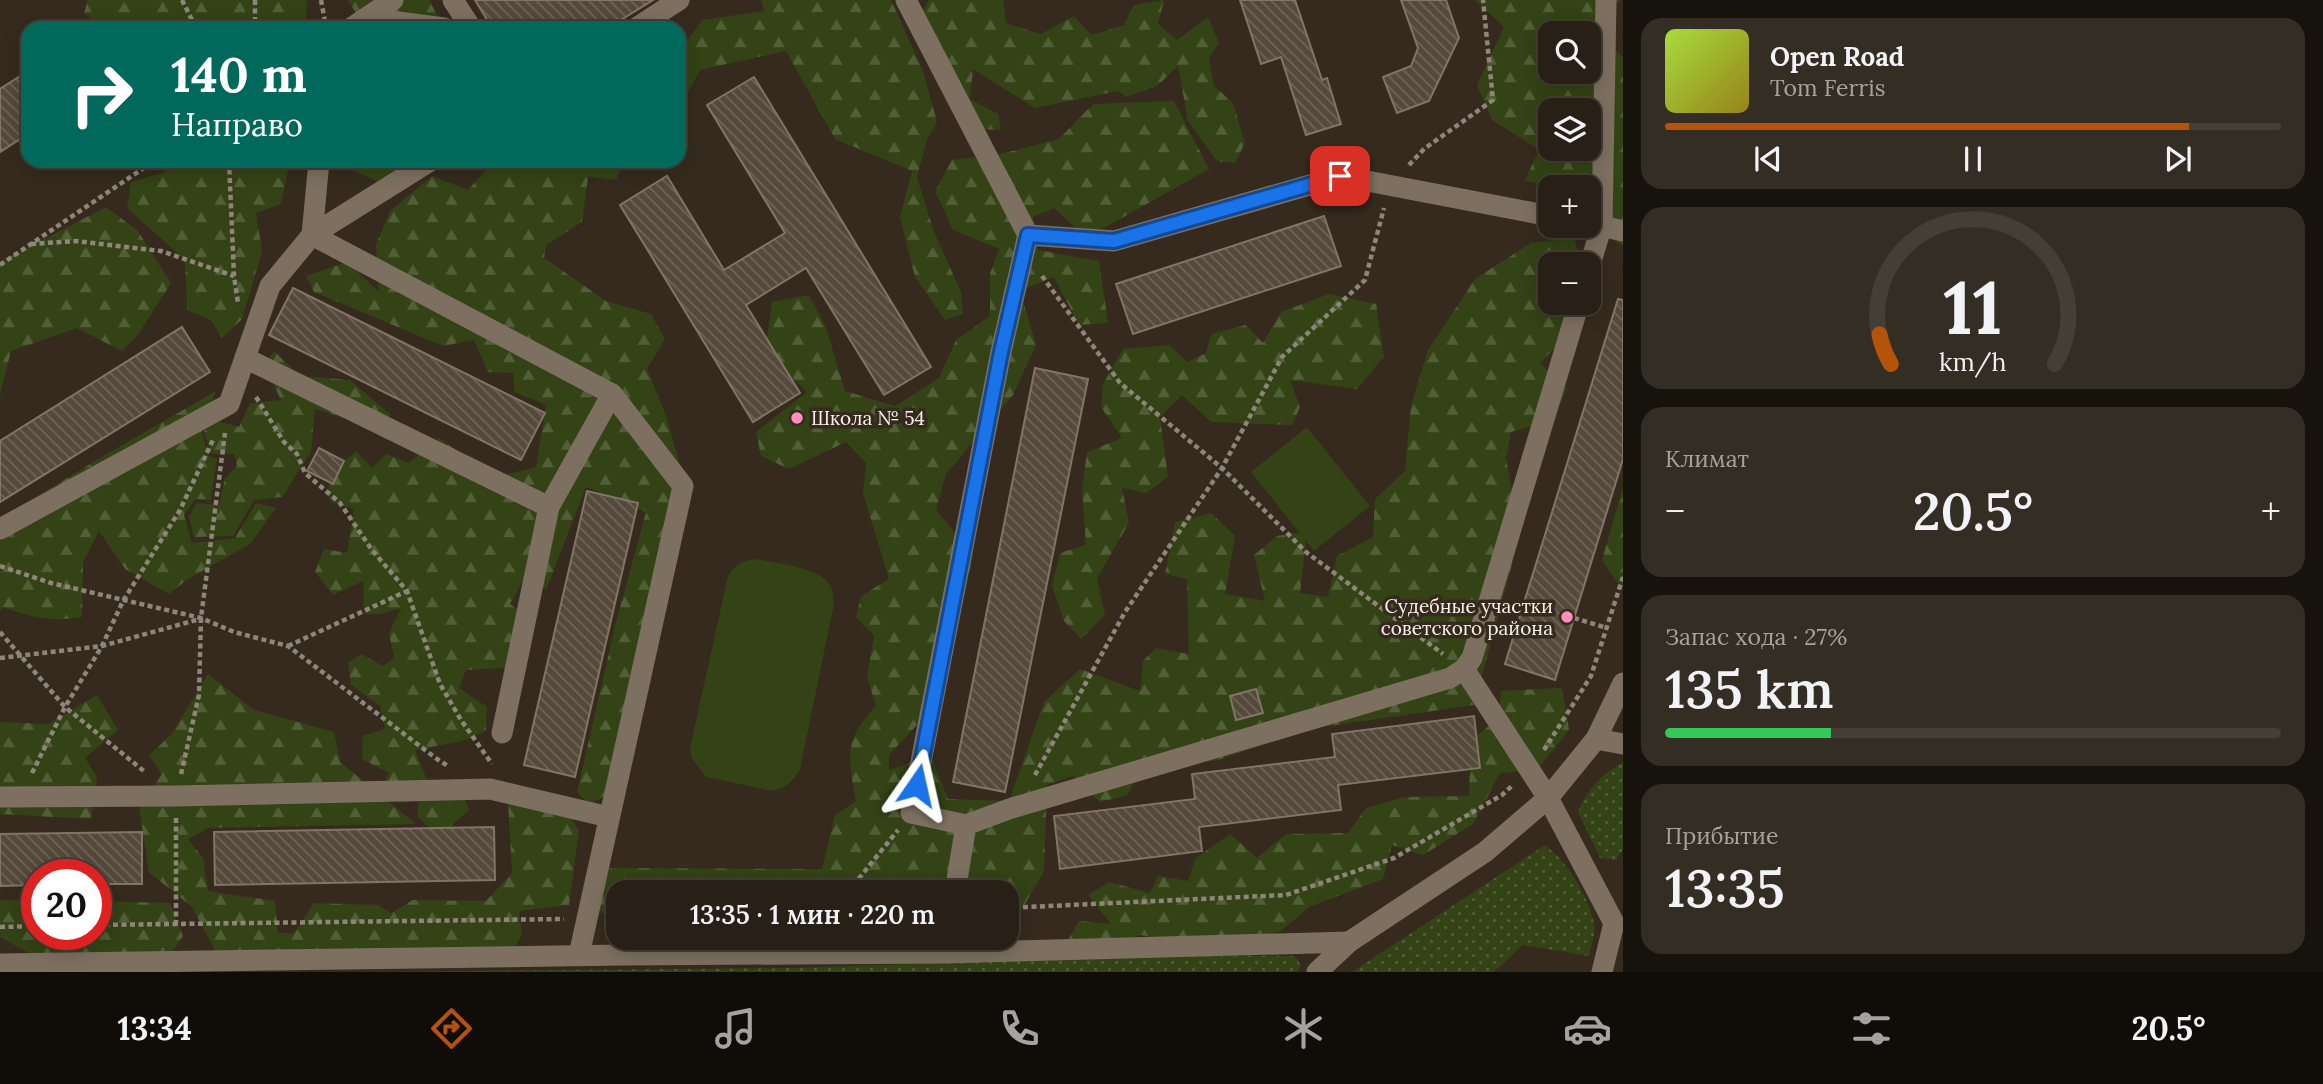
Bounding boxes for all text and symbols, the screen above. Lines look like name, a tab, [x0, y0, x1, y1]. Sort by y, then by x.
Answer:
map controls	[1538, 21, 1601, 315]
button: search	[1538, 21, 1601, 84]
text: Open Road	[1770, 40, 1904, 73]
text: 140 m	[171, 43, 307, 105]
icon: right	[56, 49, 147, 140]
text: Tom Ferris	[1770, 73, 1885, 102]
button: layers	[1538, 98, 1601, 161]
text: Направо	[171, 104, 303, 145]
icon: previous	[1749, 140, 1787, 178]
icon: pause	[1954, 140, 1992, 178]
icon: next	[2159, 140, 2197, 178]
pin	[1310, 146, 1370, 206]
icon: arrive	[1321, 157, 1359, 195]
button: +	[1538, 175, 1601, 238]
button: −	[1538, 252, 1601, 315]
text: 11	[1943, 261, 2003, 354]
text: km/h	[1939, 345, 2007, 377]
place label: Школа № 54	[811, 406, 925, 430]
marker: Школа № 54	[789, 410, 805, 426]
text: Климат	[1665, 444, 1749, 473]
text: 20.5°	[1913, 478, 2033, 544]
text: −	[1665, 487, 1685, 535]
text: +	[2261, 487, 2281, 535]
place label: Судебные участки советского района	[1381, 594, 1553, 640]
marker: Судебные участки советского района	[1559, 609, 1575, 625]
text: Запас хода · 27%	[1665, 622, 1847, 651]
text: 135 km	[1665, 656, 1834, 722]
position arrow	[880, 748, 954, 822]
text: Прибытие	[1665, 821, 1779, 850]
text: 13:35	[1665, 855, 1785, 921]
speed limit sign: 20	[21, 859, 112, 950]
text: 13:35 · 1 мин · 220 m	[690, 898, 935, 931]
icon: directions	[427, 1004, 476, 1053]
icon: music	[711, 1004, 760, 1053]
icon: phone	[995, 1004, 1044, 1053]
icon: climate	[1279, 1004, 1328, 1053]
icon: car	[1563, 1004, 1612, 1053]
icon: filters	[1847, 1004, 1896, 1053]
text: 13:34	[118, 1008, 192, 1049]
text: 20.5°	[2132, 1008, 2205, 1049]

